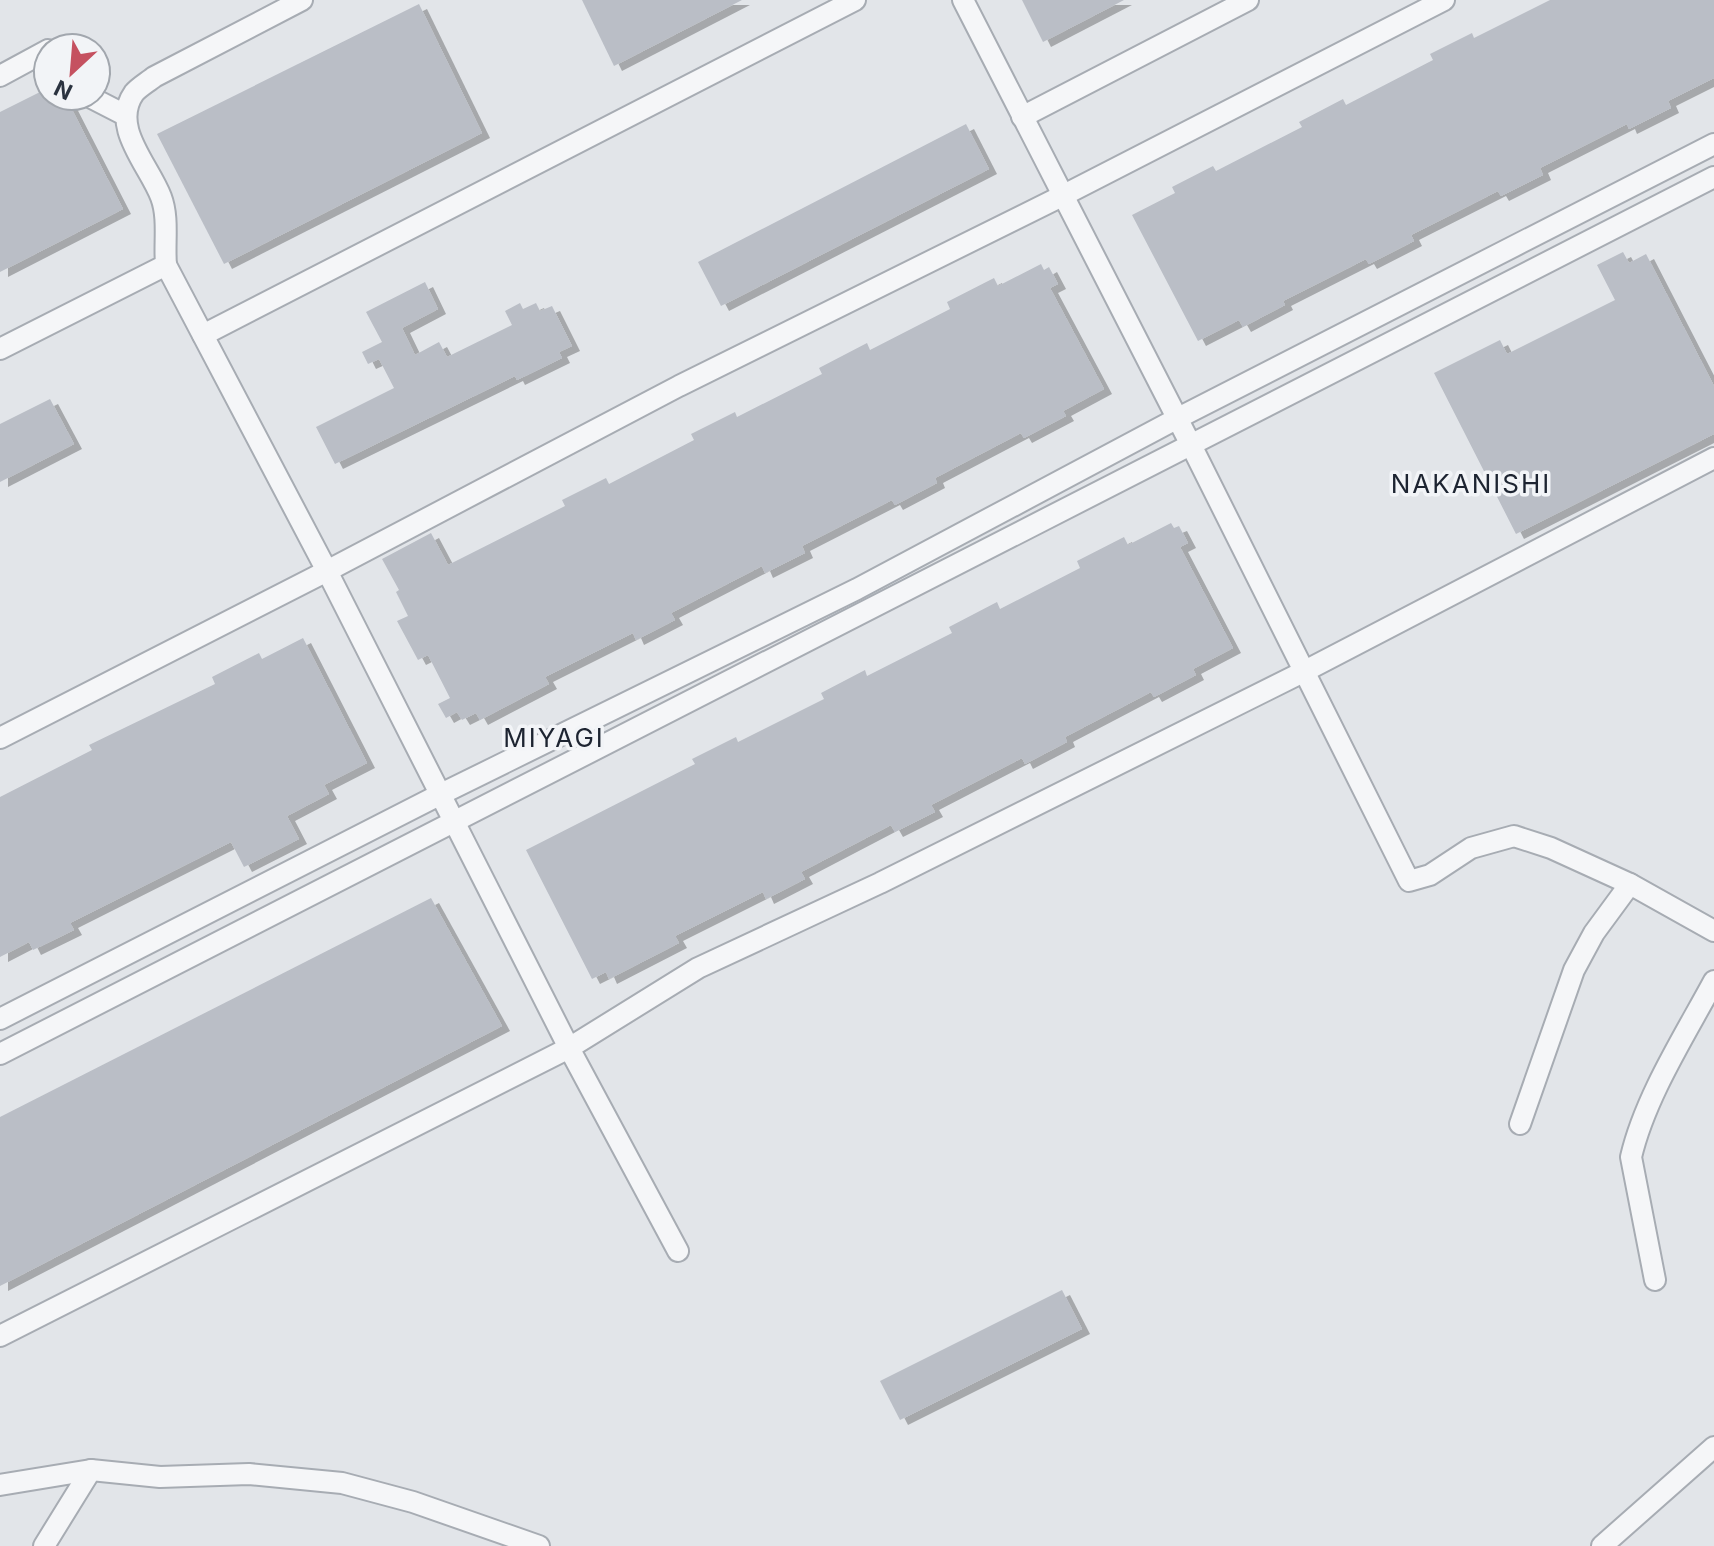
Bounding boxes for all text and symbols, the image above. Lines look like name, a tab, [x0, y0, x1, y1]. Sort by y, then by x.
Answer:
north arrow	[32, 32, 112, 112]
text: N	[50, 75, 76, 105]
district label: NAKANISHI	[1391, 468, 1551, 499]
district label: MIYAGI	[503, 722, 605, 753]

